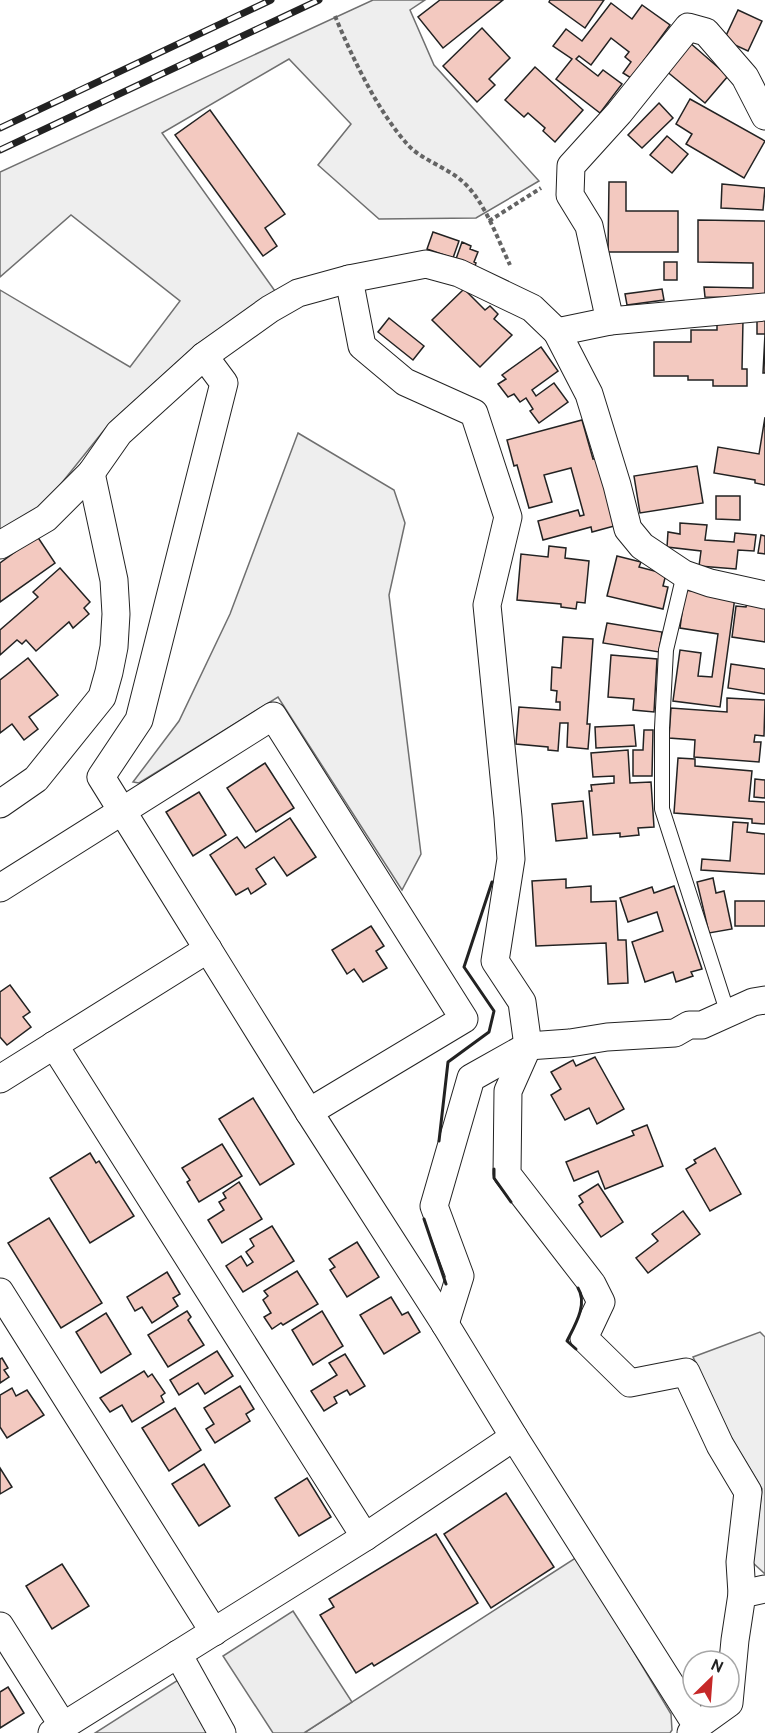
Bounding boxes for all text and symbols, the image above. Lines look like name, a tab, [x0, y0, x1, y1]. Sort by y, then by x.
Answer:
north arrow	[681, 1649, 741, 1709]
text: N	[708, 1655, 726, 1677]

